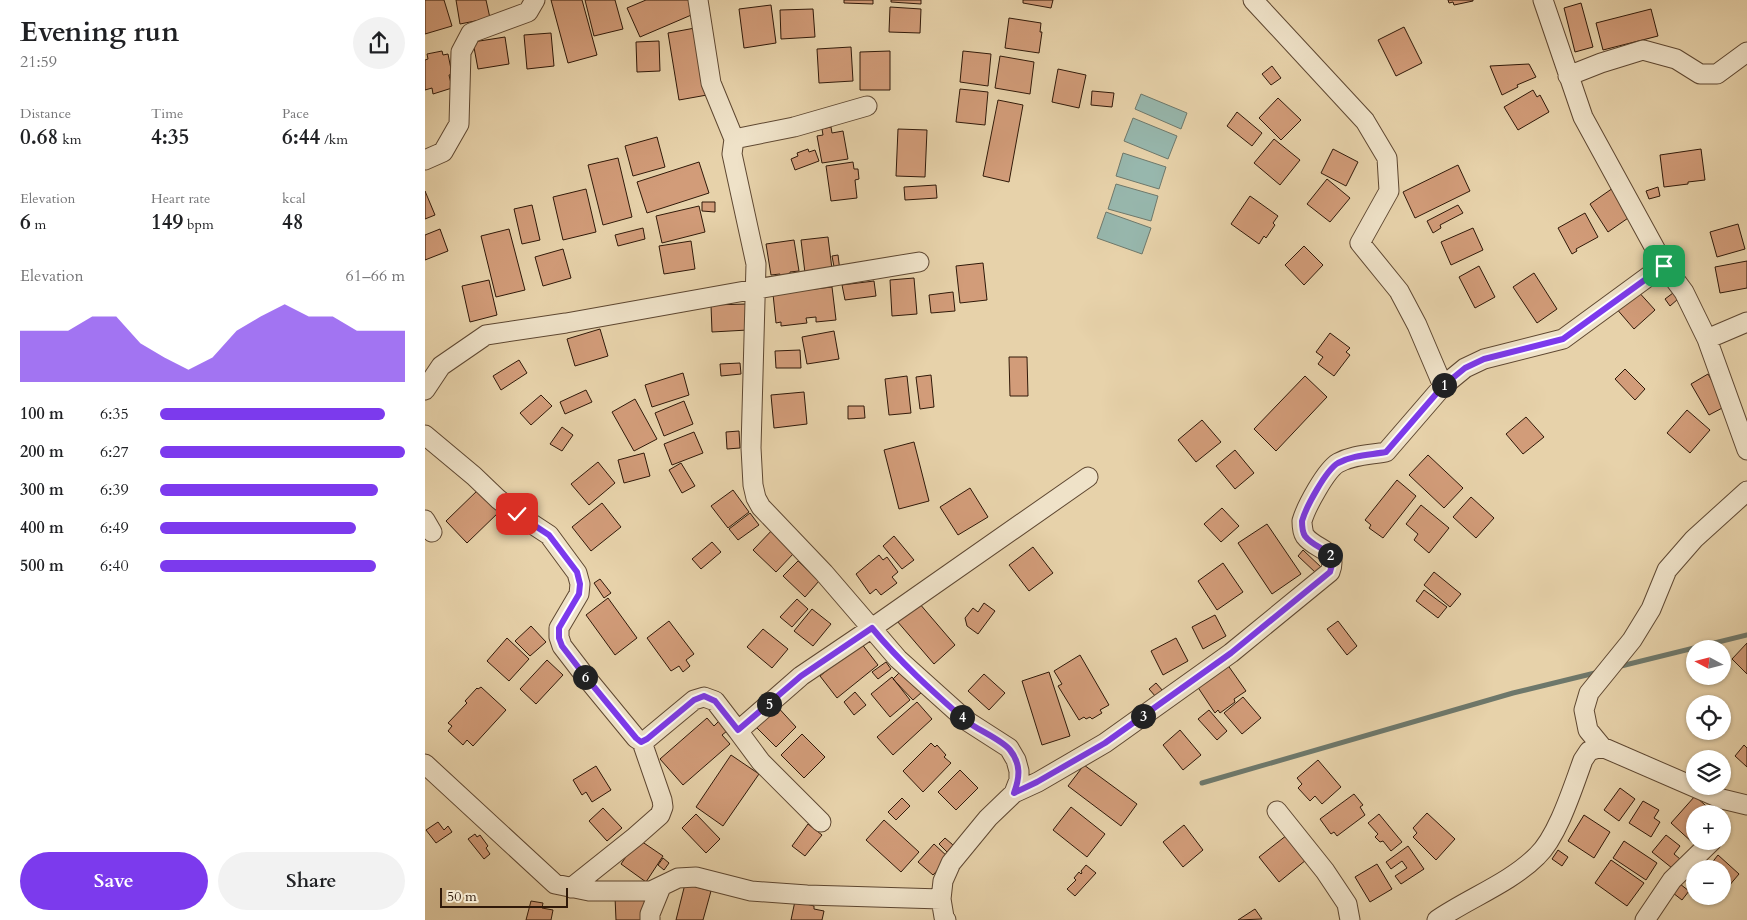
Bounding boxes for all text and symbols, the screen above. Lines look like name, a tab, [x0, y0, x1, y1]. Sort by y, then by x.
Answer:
text: Evening run	[20, 13, 179, 51]
button: share	[353, 17, 405, 69]
text: 21:59	[20, 51, 57, 73]
text: Distance	[20, 104, 71, 123]
text: Time	[151, 104, 183, 123]
text: Pace	[282, 104, 309, 123]
text: 0.68	[20, 123, 58, 152]
text: 4:35	[151, 123, 189, 152]
text: 6:44	[282, 123, 320, 152]
text: km	[58, 130, 81, 149]
text: /km	[320, 130, 348, 149]
text: Elevation	[20, 189, 76, 208]
text: Heart rate	[151, 189, 210, 208]
text: kcal	[282, 189, 306, 208]
text: 6	[20, 208, 31, 237]
text: 149	[151, 208, 183, 237]
text: 48	[282, 208, 304, 237]
text: m	[31, 215, 46, 234]
text: bpm	[183, 215, 214, 234]
pin	[1643, 245, 1685, 287]
icon: arrive	[1650, 252, 1678, 280]
text: Elevation	[20, 265, 84, 287]
text: 61–66 m	[346, 265, 405, 287]
pin: 1	[1431, 372, 1457, 398]
text: 1	[1441, 376, 1448, 395]
text: 100 m	[20, 403, 64, 425]
text: 6:35	[100, 403, 129, 425]
text: 200 m	[20, 441, 64, 463]
text: 6:27	[100, 441, 129, 463]
text: 300 m	[20, 479, 64, 501]
text: 6:39	[100, 479, 129, 501]
pin	[496, 493, 538, 535]
icon: check	[503, 500, 531, 528]
text: 400 m	[20, 517, 64, 539]
text: 6:49	[100, 517, 129, 539]
pin: 2	[1317, 542, 1343, 568]
text: 2	[1327, 546, 1334, 565]
text: 500 m	[20, 555, 64, 577]
text: 6:40	[100, 555, 129, 577]
north arrow	[1686, 640, 1731, 685]
map controls	[1686, 640, 1731, 905]
pin: 6	[573, 664, 597, 690]
text: 6	[582, 668, 589, 687]
pin: 5	[757, 692, 781, 716]
text: 5	[766, 695, 773, 714]
button: locate	[1686, 695, 1731, 740]
pin: 4	[949, 704, 975, 730]
pin: 3	[1131, 704, 1155, 728]
text: 3	[1140, 707, 1147, 726]
text: 4	[959, 708, 966, 727]
button: layers	[1686, 750, 1731, 795]
button: +	[1686, 805, 1731, 850]
button: Save	[20, 852, 208, 910]
button: Share	[218, 852, 405, 910]
button: −	[1686, 860, 1731, 905]
scale bar	[440, 885, 567, 908]
text: 50 m	[447, 887, 477, 906]

